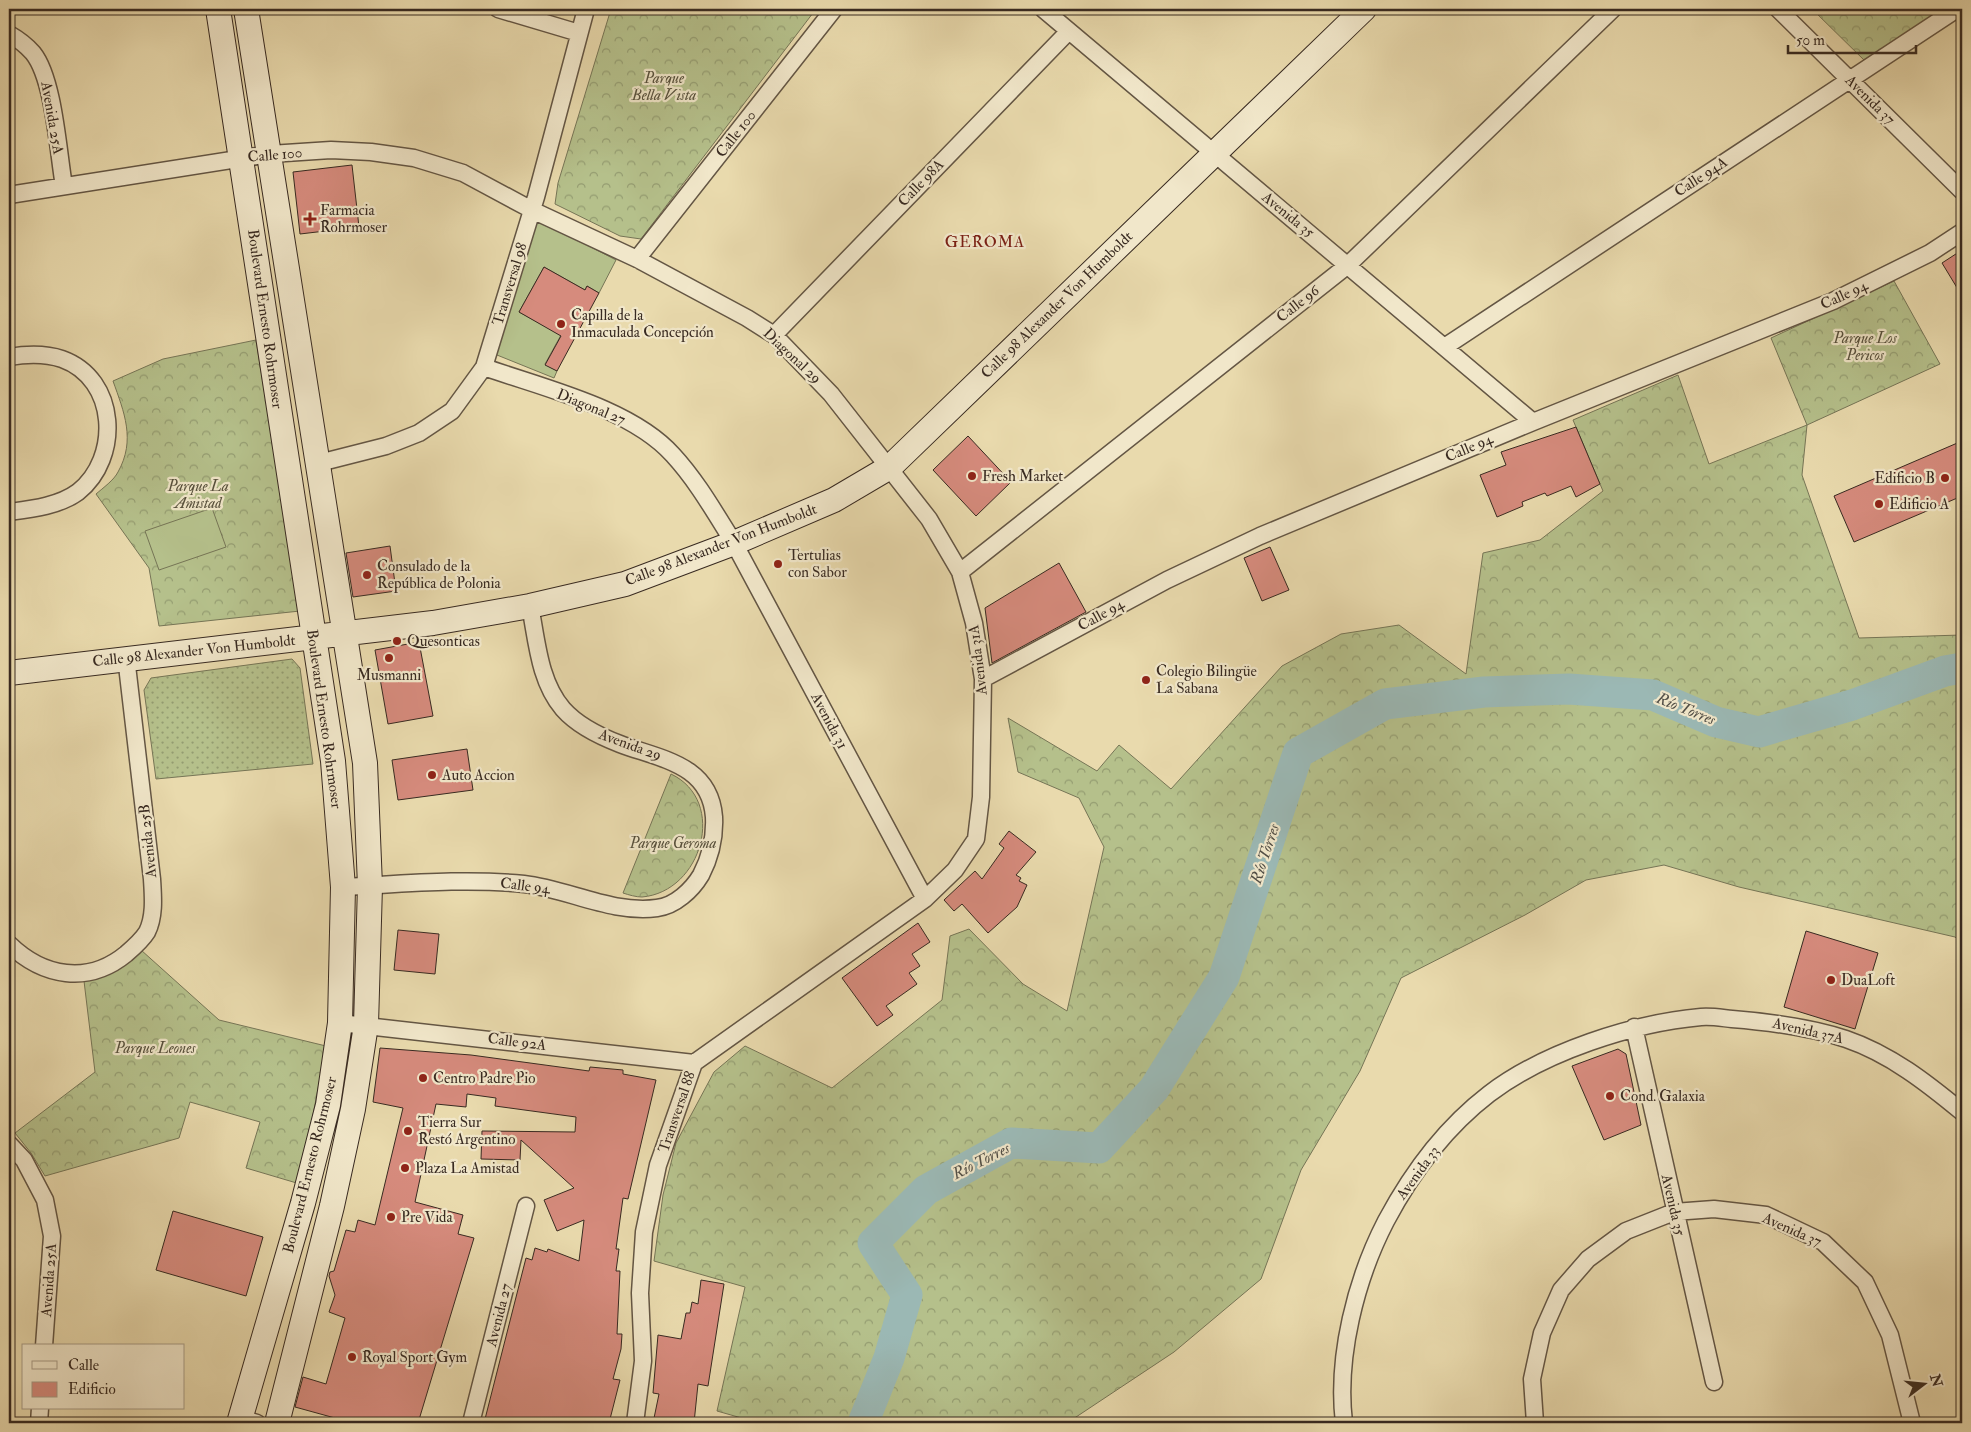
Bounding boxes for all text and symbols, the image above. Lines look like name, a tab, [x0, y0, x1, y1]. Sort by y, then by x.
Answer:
scale bar	[1788, 22, 1916, 54]
text: 50 m	[1796, 31, 1825, 50]
park label: Parque Bella Vista	[631, 69, 696, 105]
street label: Avenida 37	[1840, 70, 1899, 129]
street label: Avenida 25A	[36, 79, 68, 156]
street label: Calle 100	[712, 107, 760, 161]
street label: Calle 100	[247, 143, 303, 167]
street label: Calle 94A	[1671, 153, 1731, 201]
street label: Calle 98A	[894, 155, 948, 211]
street label: Avenida 35	[1257, 187, 1319, 242]
place label: Farmacia Rohrmoser	[320, 201, 387, 237]
marker: Farmacia Rohrmoser	[304, 213, 316, 225]
street label: Calle 98 Alexander Von Humboldt	[977, 227, 1137, 383]
street label: Boulevard Ernesto Rohrmoser	[243, 228, 287, 410]
district label: GEROMA	[945, 232, 1025, 252]
street label: Transversal 98	[488, 240, 532, 328]
street label: Calle 94	[1817, 275, 1871, 314]
street label: Calle 96	[1273, 280, 1324, 327]
place label: Capilla de la Inmaculada Concepción	[571, 306, 714, 343]
marker: Capilla de la Inmaculada Concepción	[555, 318, 567, 330]
street label: Diagonal 29	[759, 324, 825, 388]
park label: Parque Los Pericos	[1832, 329, 1898, 365]
street label: Diagonal 27	[554, 385, 628, 429]
street label: Calle 94	[1442, 429, 1497, 466]
place label: Fresh Market	[982, 467, 1063, 486]
place label: Edificio B	[1874, 469, 1935, 488]
marker: Fresh Market	[966, 470, 978, 482]
marker: Edificio B	[1939, 472, 1951, 484]
park label: Parque La Amistad	[166, 477, 229, 513]
place label: Edificio A	[1889, 495, 1950, 514]
marker: Edificio A	[1873, 498, 1885, 510]
street label: Calle 98 Alexander Von Humboldt	[622, 500, 820, 590]
place label: Tertulias con Sabor	[788, 546, 847, 582]
place label: Consulado de la República de Polonia	[377, 557, 502, 594]
marker: Tertulias con Sabor	[772, 558, 784, 570]
marker: Consulado de la República de Polonia	[361, 569, 373, 581]
street label: Calle 94	[1075, 594, 1128, 635]
street label: Avenida 31A	[964, 623, 992, 697]
street label: Boulevard Ernesto Rohrmoser	[302, 628, 346, 810]
street label: Calle 98 Alexander Von Humboldt	[92, 631, 297, 671]
place label: Quesonticas	[407, 632, 480, 651]
marker: Quesonticas	[391, 635, 403, 647]
marker: Musmanni	[383, 652, 395, 664]
place label: Colegio Bilingüe La Sabana	[1156, 662, 1257, 698]
place label: Musmanni	[357, 666, 421, 685]
marker: Colegio Bilingüe La Sabana	[1140, 674, 1152, 686]
water label: Río Torres	[1653, 688, 1719, 730]
street label: Avenida 31	[806, 689, 852, 753]
street label: Avenida 29	[595, 725, 664, 765]
place label: Auto Accion	[441, 766, 515, 785]
marker: Auto Accion	[426, 769, 438, 781]
street label: Avenida 25B	[135, 803, 161, 880]
water label: Río Torres	[1246, 821, 1284, 887]
park label: Parque Geroma	[629, 834, 716, 853]
street label: Calle 94	[499, 874, 552, 899]
place label: DuaLoft	[1841, 971, 1895, 990]
marker: DuaLoft	[1825, 974, 1837, 986]
street label: Avenida 37A	[1770, 1013, 1846, 1048]
street label: Calle 92A	[487, 1029, 548, 1055]
park label: Parque Leones	[114, 1039, 196, 1058]
place label: Centro Padre Pio	[433, 1069, 535, 1088]
street label: Transversal 88	[654, 1069, 700, 1155]
marker: Centro Padre Pio	[417, 1072, 429, 1084]
street label: Boulevard Ernesto Rohrmoser	[279, 1074, 341, 1255]
place label: Cond. Galaxia	[1620, 1087, 1706, 1106]
marker: Cond. Galaxia	[1604, 1090, 1616, 1102]
place label: Tierra Sur Restó Argentino	[418, 1113, 515, 1149]
marker: Tierra Sur Restó Argentino	[402, 1125, 414, 1137]
water label: Río Torres	[948, 1138, 1014, 1184]
street label: Avenida 33	[1392, 1142, 1444, 1204]
place label: Plaza La Amistad	[415, 1159, 520, 1178]
marker: Plaza La Amistad	[399, 1162, 411, 1174]
street label: Avenida 35	[1656, 1171, 1689, 1238]
place label: Pre Vida	[401, 1208, 453, 1227]
street label: Avenida 37	[1759, 1208, 1825, 1251]
marker: Pre Vida	[385, 1211, 397, 1223]
street label: Avenida 25A	[37, 1242, 61, 1318]
street label: Avenida 27	[482, 1281, 516, 1350]
legend	[22, 1344, 185, 1410]
place label: Royal Sport Gym	[362, 1348, 467, 1368]
marker: Royal Sport Gym	[346, 1351, 358, 1363]
text: Calle	[68, 1356, 99, 1375]
north arrow	[1898, 1360, 1948, 1410]
text: N	[1926, 1371, 1946, 1389]
text: Edificio	[68, 1380, 116, 1399]

